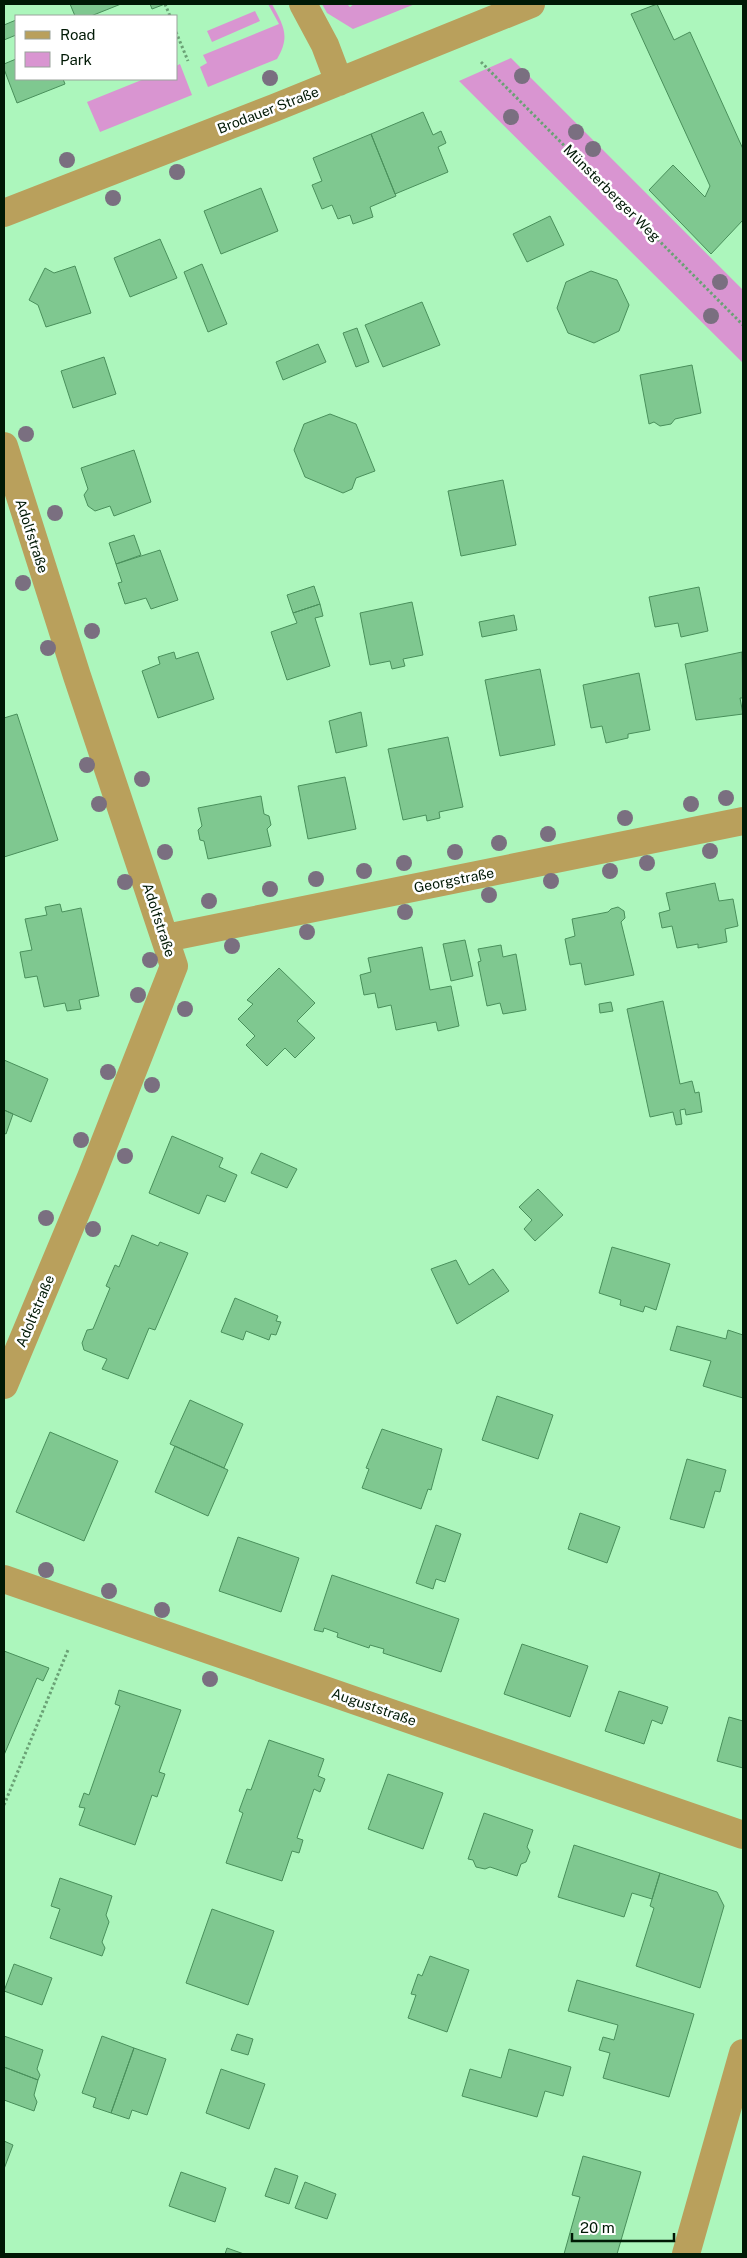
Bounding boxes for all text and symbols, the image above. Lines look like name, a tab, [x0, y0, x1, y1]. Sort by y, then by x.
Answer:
legend	[15, 15, 178, 80]
text: Road	[60, 26, 96, 43]
text: Park	[60, 51, 92, 68]
street label: Brodauer Straße	[215, 83, 321, 137]
street label: Münsterberger Weg	[560, 141, 664, 245]
street label: Adolfstraße	[13, 497, 52, 575]
street label: Georgstraße	[413, 864, 496, 896]
street label: Adolfstraße	[140, 881, 179, 959]
street label: Adolfstraße	[13, 1272, 57, 1350]
street label: Auguststraße	[330, 1685, 418, 1729]
scale bar	[572, 2210, 674, 2242]
text: 20 m	[580, 2219, 615, 2236]

